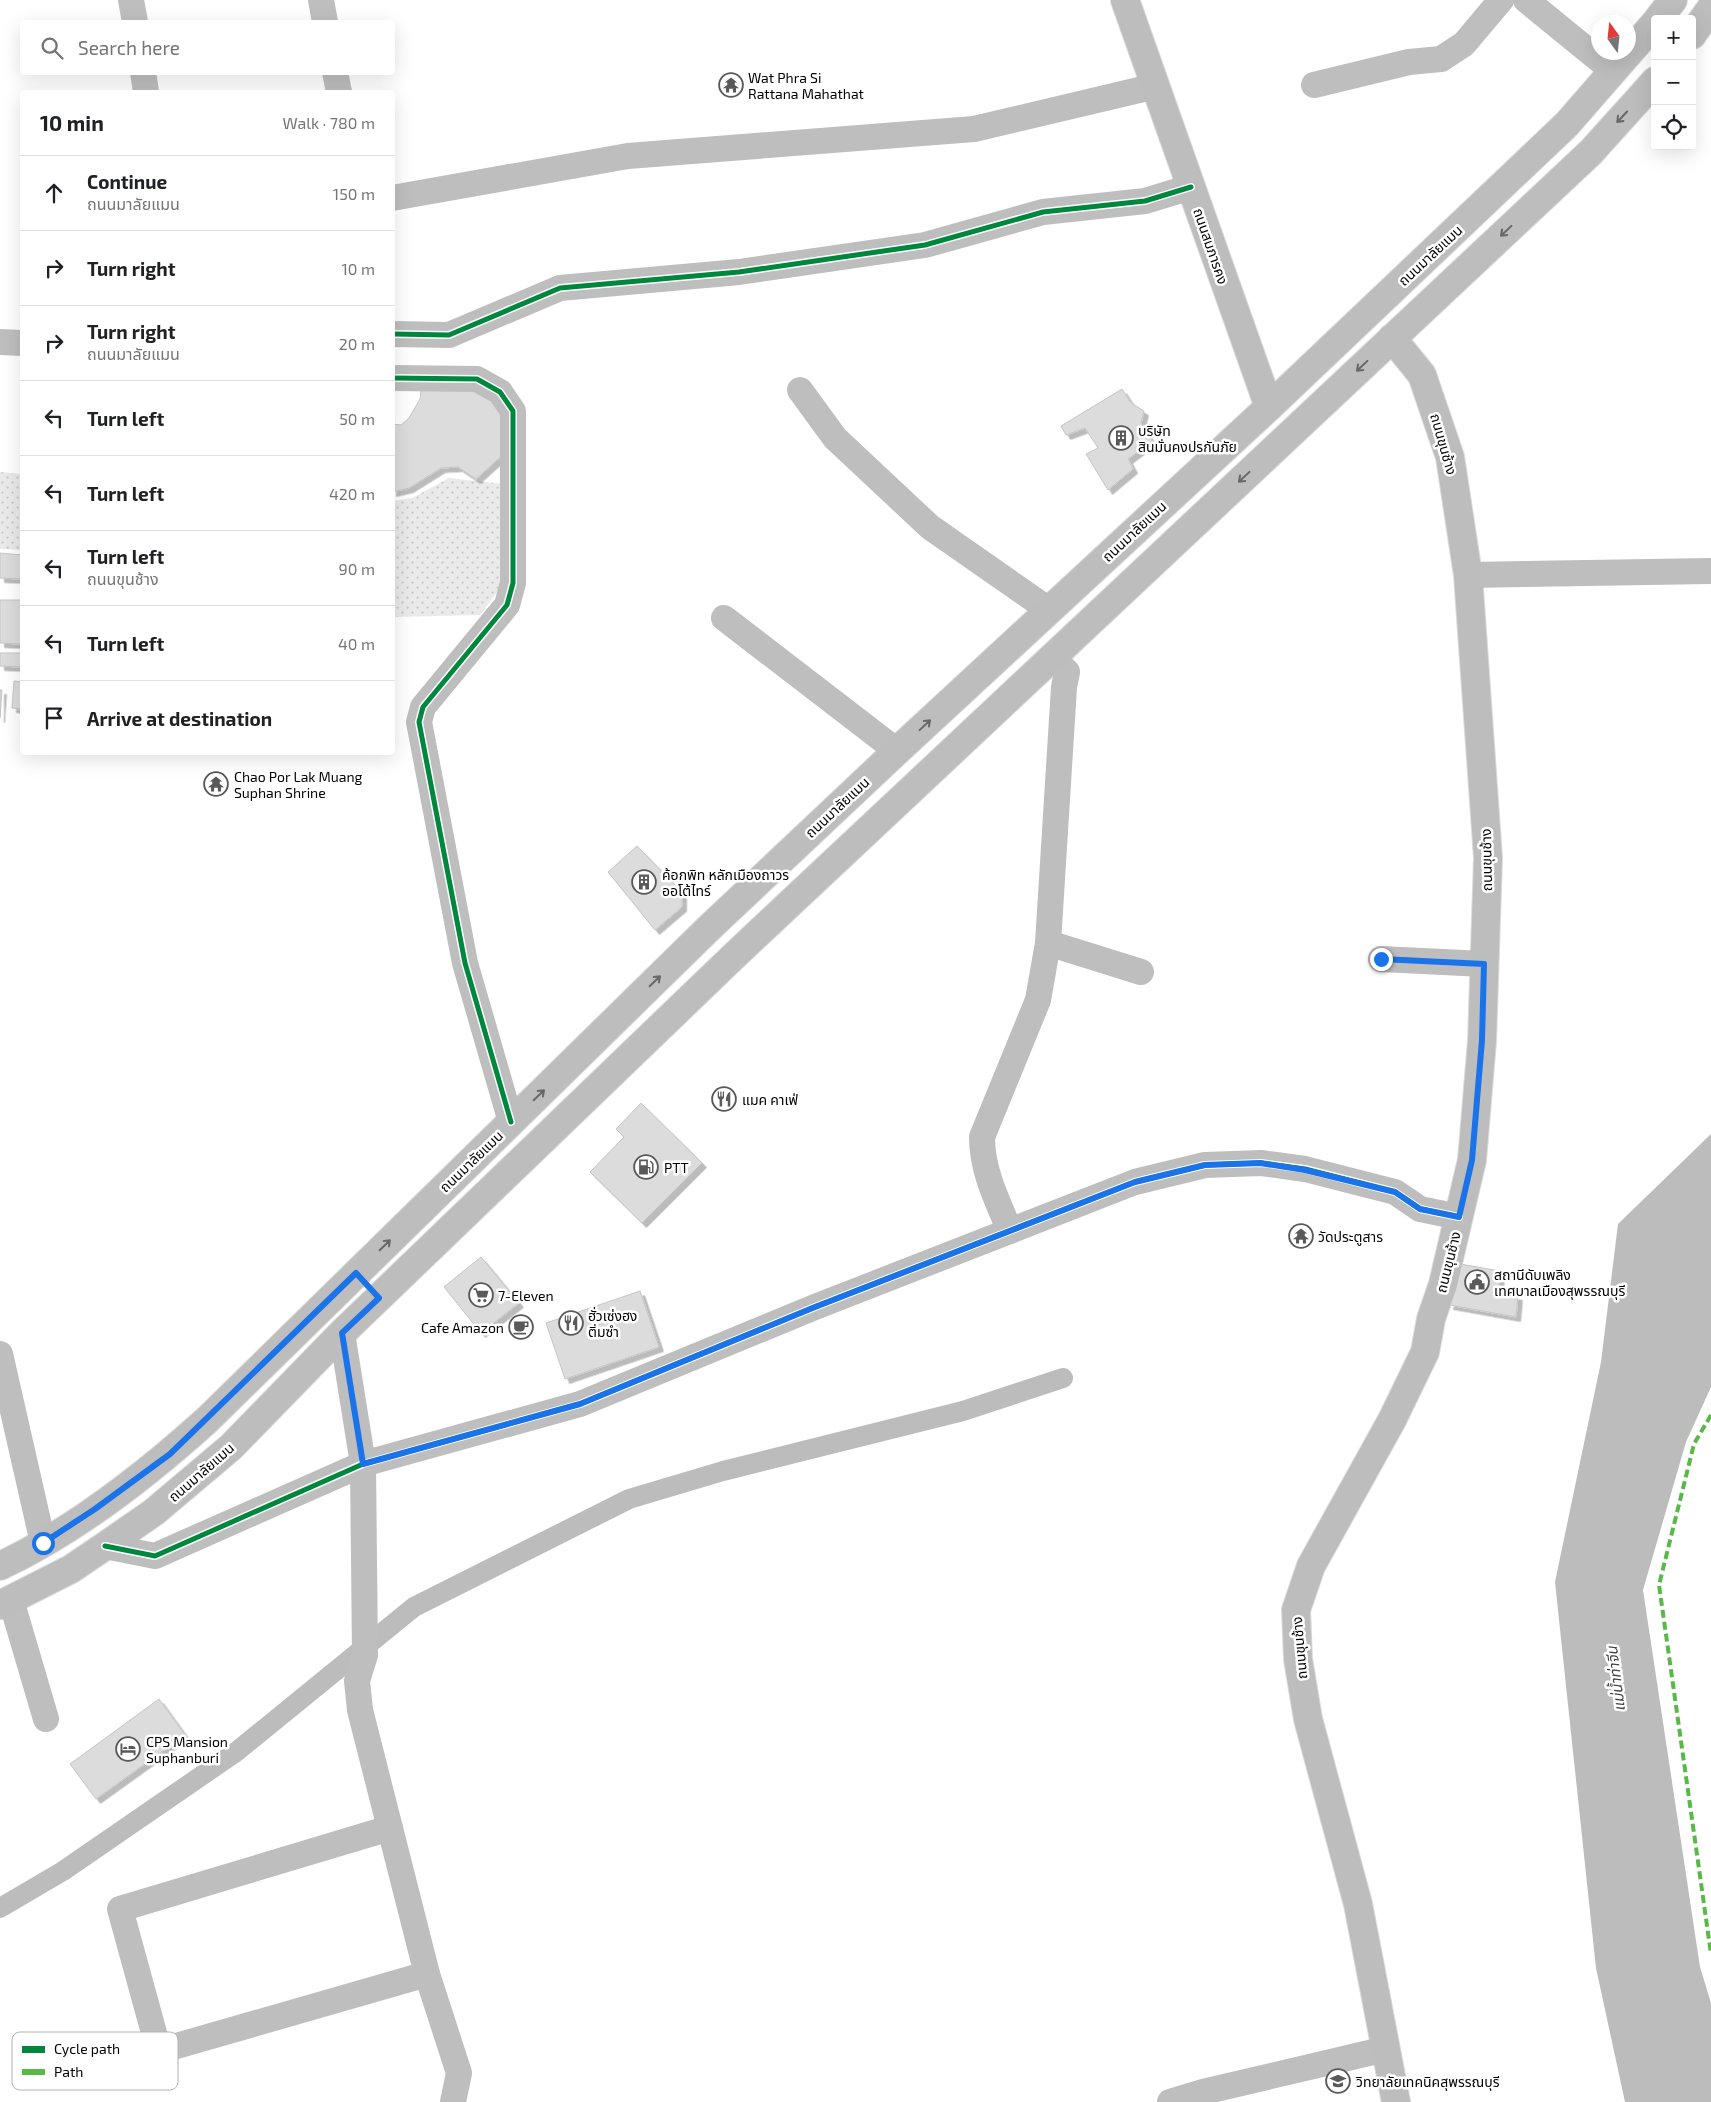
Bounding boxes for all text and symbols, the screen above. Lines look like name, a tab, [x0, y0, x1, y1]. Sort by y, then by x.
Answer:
north arrow	[1591, 15, 1636, 60]
map controls	[1651, 15, 1696, 150]
button: +	[1651, 15, 1696, 60]
search box	[20, 20, 395, 75]
icon: search	[38, 34, 66, 62]
text: Search here	[78, 36, 180, 59]
button: −	[1651, 60, 1696, 105]
place label: Wat Phra Si Rattana Mahathat	[748, 69, 864, 102]
temple icon: Wat Phra Si Rattana Mahathat	[718, 72, 744, 98]
button: locate	[1651, 105, 1696, 150]
text: 10 min	[40, 110, 104, 135]
one-way arrow	[1616, 111, 1628, 124]
text: Walk · 780 m	[282, 113, 375, 132]
text: Continue	[87, 170, 167, 193]
icon: ahead	[40, 179, 68, 207]
text: 150 m	[333, 184, 375, 203]
text: ถนนมาลัยแมน	[87, 194, 180, 213]
street label: ถนนสมภารคง	[1190, 206, 1232, 286]
street label: ถนนมาลัยแมน	[1394, 221, 1466, 289]
one-way arrow	[1500, 225, 1513, 237]
icon: right	[40, 254, 68, 282]
text: Turn right	[87, 257, 175, 280]
text: 10 m	[341, 259, 375, 278]
text: Turn right	[87, 320, 175, 343]
icon: right	[40, 329, 68, 357]
text: 20 m	[339, 334, 375, 353]
text: ถนนมาลัยแมน	[87, 344, 180, 363]
one-way arrow	[1356, 360, 1368, 372]
icon: left	[40, 404, 68, 432]
text: Turn left	[87, 407, 164, 430]
text: 50 m	[339, 409, 375, 428]
street label: ถนนขุนช้าง	[1426, 412, 1461, 477]
place label: บริษัท สินมั่นคงปรกันภัย	[1138, 422, 1237, 455]
building icon: บริษัท สินมั่นคงปรกันภัย	[1108, 425, 1134, 451]
one-way arrow	[1237, 471, 1250, 483]
icon: left	[40, 479, 68, 507]
text: Turn left	[87, 482, 164, 505]
text: 420 m	[329, 484, 375, 503]
street label: ถนนมาลัยแมน	[1098, 497, 1170, 565]
text: Turn left	[87, 545, 164, 568]
icon: left	[40, 554, 68, 582]
text: 90 m	[339, 559, 375, 578]
text: ถนนขุนช้าง	[87, 569, 159, 588]
icon: left	[40, 629, 68, 657]
text: Turn left	[87, 632, 164, 655]
text: 40 m	[338, 634, 375, 653]
icon: arrive	[40, 704, 68, 732]
text: Arrive at destination	[87, 707, 272, 730]
one-way arrow	[918, 719, 931, 731]
place label: Chao Por Lak Muang Suphan Shrine	[234, 768, 363, 801]
temple icon: Chao Por Lak Muang Suphan Shrine	[203, 771, 229, 797]
street label: ถนนมาลัยแมน	[801, 773, 873, 841]
street label: ถนนขุนช้าง	[1477, 828, 1496, 892]
place label: ค้อกพิท หลักเมืองถาวร ออโต้ไทร์	[662, 866, 789, 899]
building icon: ค้อกพิท หลักเมืองถาวร ออโต้ไทร์	[631, 869, 657, 895]
route end	[1370, 948, 1393, 971]
one-way arrow	[649, 975, 661, 987]
restaurant icon: แมค คาเฟ่	[711, 1086, 737, 1112]
one-way arrow	[532, 1089, 545, 1101]
place label: แมค คาเฟ่	[742, 1091, 798, 1108]
street label: ถนนมาลัยแมน	[436, 1127, 506, 1195]
fuel station icon: PTT	[633, 1154, 659, 1180]
place label: PTT	[664, 1159, 689, 1176]
temple icon: วัดประตูสาร	[1288, 1223, 1314, 1249]
place label: วัดประตูสาร	[1318, 1228, 1383, 1246]
street label: ถนนขุนช้าง	[1432, 1230, 1465, 1295]
one-way arrow	[379, 1239, 391, 1251]
place label: สถานีดับเพลิง เทศบาลเมืองสุพรรณบุรี	[1494, 1266, 1625, 1300]
public building icon: สถานีดับเพลิง เทศบาลเมืองสุพรรณบุรี	[1464, 1269, 1490, 1295]
supermarket icon: 7-Eleven	[468, 1282, 494, 1308]
place label: 7-Eleven	[498, 1287, 554, 1304]
place label: ฮั่วเซ่งฮง ติ่มซำ	[588, 1306, 637, 1340]
restaurant icon: ฮั่วเซ่งฮง ติ่มซำ	[558, 1310, 584, 1336]
cafe icon: Cafe Amazon	[508, 1314, 534, 1340]
place label: Cafe Amazon	[421, 1319, 504, 1336]
street label: ถนนมาลัยแมน	[165, 1439, 237, 1505]
route start	[32, 1532, 55, 1555]
street label: ถนนขุนช้าง	[1288, 1616, 1311, 1680]
water label: แม่น้ำท่าจีน	[1601, 1645, 1628, 1713]
place label: CPS Mansion Suphanburi	[146, 1733, 228, 1766]
hotel icon: CPS Mansion Suphanburi	[115, 1736, 141, 1762]
legend	[12, 2032, 178, 2090]
text: Cycle path	[54, 2040, 120, 2057]
text: Path	[54, 2063, 83, 2080]
school or university icon: วิทยาลัยเทคนิคสุพรรณบุรี	[1325, 2068, 1351, 2094]
place label: วิทยาลัยเทคนิคสุพรรณบุรี	[1355, 2073, 1500, 2091]

